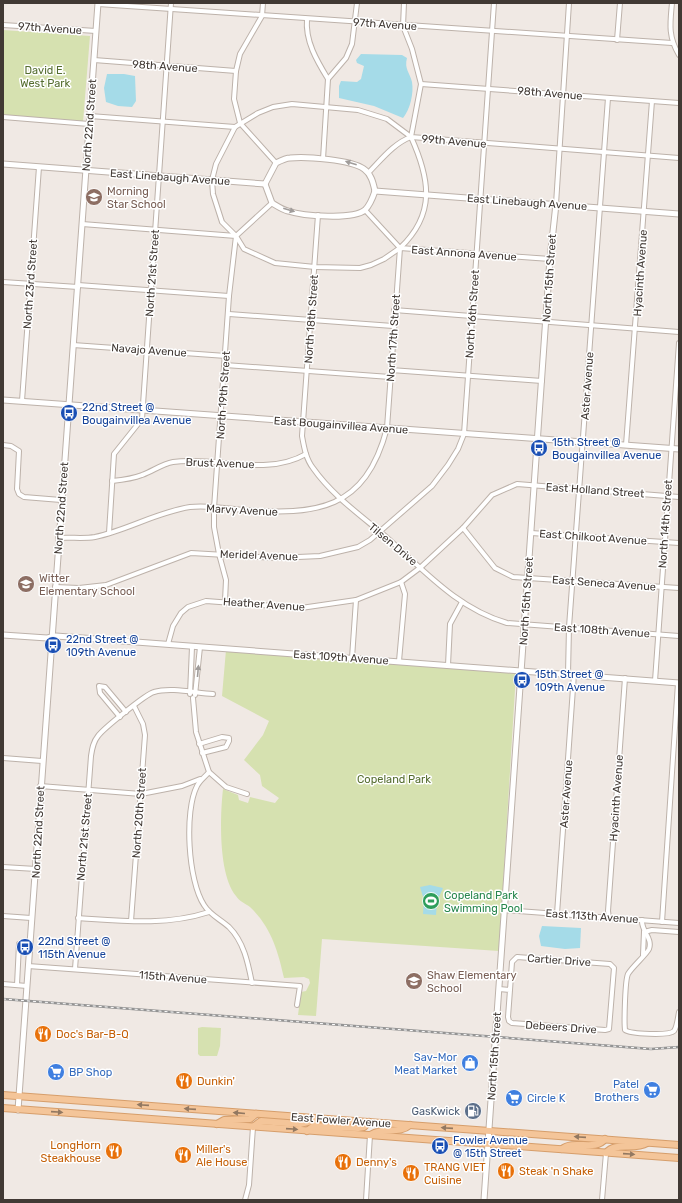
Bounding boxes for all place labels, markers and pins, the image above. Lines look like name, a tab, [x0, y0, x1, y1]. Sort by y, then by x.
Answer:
place label: Morning Star School	[107, 185, 166, 211]
school or university icon: Morning Star School	[84, 187, 104, 207]
place label: 22nd Street @ Bougainvillea Avenue	[82, 401, 191, 427]
bus stop icon: 22nd Street @ Bougainvillea Avenue	[59, 403, 79, 423]
place label: 15th Street @ Bougainvillea Avenue	[552, 436, 661, 462]
bus stop icon: 15th Street @ Bougainvillea Avenue	[529, 438, 549, 458]
place label: Witter Elementary School	[39, 572, 135, 598]
school or university icon: Witter Elementary School	[16, 574, 36, 594]
place label: 22nd Street @ 109th Avenue	[66, 633, 138, 659]
bus stop icon: 22nd Street @ 109th Avenue	[43, 635, 63, 655]
place label: 15th Street @ 109th Avenue	[535, 668, 605, 694]
bus stop icon: 15th Street @ 109th Avenue	[512, 670, 532, 690]
place label: Copeland Park Swimming Pool	[444, 889, 523, 915]
sports icon: Copeland Park Swimming Pool	[421, 891, 441, 911]
place label: 22nd Street @ 115th Avenue	[38, 935, 110, 961]
bus stop icon: 22nd Street @ 115th Avenue	[15, 937, 35, 957]
place label: Shaw Elementary School	[427, 969, 517, 995]
school or university icon: Shaw Elementary School	[404, 971, 424, 991]
restaurant icon: Doc's Bar-B-Q	[33, 1024, 53, 1044]
place label: Doc's Bar-B-Q	[56, 1028, 129, 1041]
place label: Sav-Mor Meat Market	[394, 1051, 458, 1077]
shop icon: Sav-Mor Meat Market	[460, 1053, 480, 1073]
supermarket icon: BP Shop	[46, 1062, 66, 1082]
place label: BP Shop	[69, 1066, 112, 1079]
restaurant icon: Dunkin'	[174, 1071, 194, 1091]
place label: Dunkin'	[197, 1075, 235, 1088]
place label: Patel Brothers	[594, 1078, 639, 1104]
supermarket icon: Patel Brothers	[642, 1080, 662, 1100]
supermarket icon: Circle K	[504, 1088, 524, 1108]
place label: Circle K	[527, 1092, 566, 1105]
fuel station icon: GasKwick	[463, 1101, 483, 1121]
place label: GasKwick	[411, 1105, 460, 1118]
place label: Fowler Avenue @ 15th Street	[453, 1134, 528, 1160]
bus stop icon: Fowler Avenue @ 15th Street	[430, 1136, 450, 1156]
place label: LongHorn Steakhouse	[41, 1139, 101, 1165]
restaurant icon: LongHorn Steakhouse	[104, 1141, 124, 1161]
place label: Miller's Ale House	[196, 1143, 247, 1169]
restaurant icon: Miller's Ale House	[173, 1145, 193, 1165]
restaurant icon: Denny's	[333, 1152, 353, 1172]
place label: Denny's	[356, 1156, 397, 1169]
place label: TRANG VIET Cuisine	[424, 1161, 486, 1187]
restaurant icon: Steak 'n Shake	[496, 1161, 516, 1181]
restaurant icon: TRANG VIET Cuisine	[401, 1163, 421, 1183]
place label: Steak 'n Shake	[519, 1165, 594, 1178]

